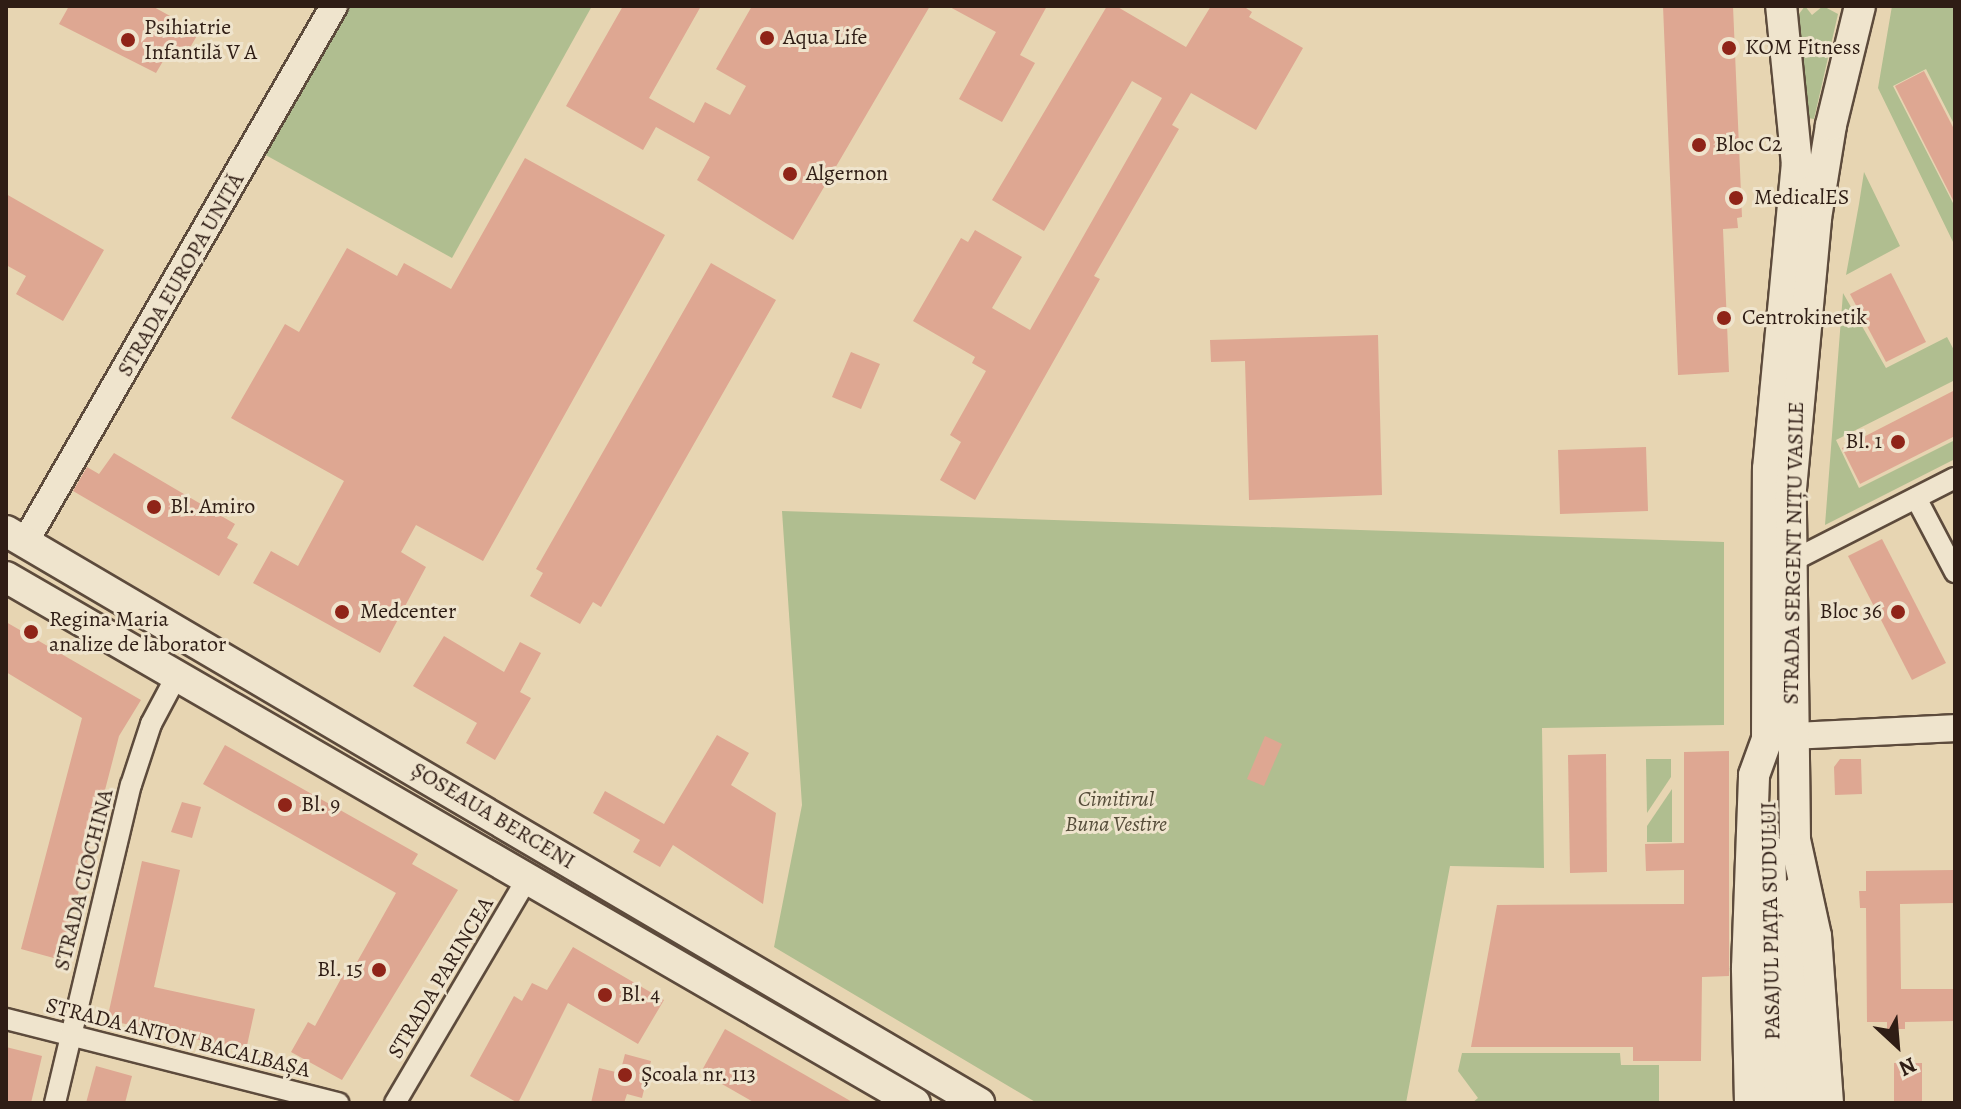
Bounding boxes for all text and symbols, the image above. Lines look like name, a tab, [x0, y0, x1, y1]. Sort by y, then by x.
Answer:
place label: Psihiatrie Infantilă V A	[144, 14, 257, 66]
place label: Aqua Life	[783, 25, 867, 51]
marker: Aqua Life	[758, 29, 776, 47]
marker: Psihiatrie Infantilă V A	[119, 31, 137, 49]
place label: KOM Fitness	[1745, 35, 1861, 61]
marker: KOM Fitness	[1720, 39, 1738, 57]
place label: Bloc C2	[1715, 132, 1782, 158]
marker: Bloc C2	[1690, 136, 1708, 154]
place label: Algernon	[806, 161, 888, 187]
marker: Algernon	[781, 165, 799, 183]
street label: STRADA EUROPA UNITĂ	[112, 169, 250, 381]
place label: MedicalES	[1754, 185, 1849, 211]
marker: MedicalES	[1725, 187, 1747, 209]
place label: Centrokinetik	[1742, 305, 1867, 331]
marker: Centrokinetik	[1713, 307, 1735, 329]
street label: STRADA SERGENT NIȚU VASILE	[1778, 401, 1810, 705]
place label: Bl. 1	[1845, 429, 1882, 455]
marker: Bl. 1	[1889, 433, 1907, 451]
place label: Bl. Amiro	[170, 494, 256, 520]
marker: Bl. Amiro	[145, 498, 163, 516]
place label: Medcenter	[360, 599, 456, 625]
place label: Bloc 36	[1820, 599, 1882, 625]
marker: Medcenter	[331, 601, 353, 623]
marker: Bloc 36	[1889, 603, 1907, 621]
place label: Regina Maria analize de laborator	[49, 606, 226, 658]
marker: Regina Maria analize de laborator	[20, 621, 42, 643]
street label: ȘOSEAUA BERCENI	[406, 757, 580, 875]
park label: Cimitirul Buna Vestire	[1065, 786, 1167, 838]
street label: STRADA CIOCHINA	[49, 787, 119, 973]
place label: Bl. 9	[301, 792, 341, 818]
marker: Bl. 9	[276, 796, 294, 814]
street label: PASAJUL PIAȚA SUDULUI	[1756, 802, 1786, 1040]
street label: STRADA PARINCEA	[382, 892, 500, 1064]
place label: Bl. 15	[316, 957, 363, 983]
marker: Bl. 15	[370, 961, 388, 979]
place label: Bl. 4	[621, 982, 661, 1008]
marker: Bl. 4	[596, 986, 614, 1004]
street label: STRADA ANTON BACALBAȘA	[43, 992, 313, 1084]
north arrow	[1857, 1005, 1937, 1085]
text: N	[1894, 1050, 1921, 1084]
place label: Școala nr. 113	[641, 1062, 756, 1088]
marker: Școala nr. 113	[616, 1066, 634, 1084]

